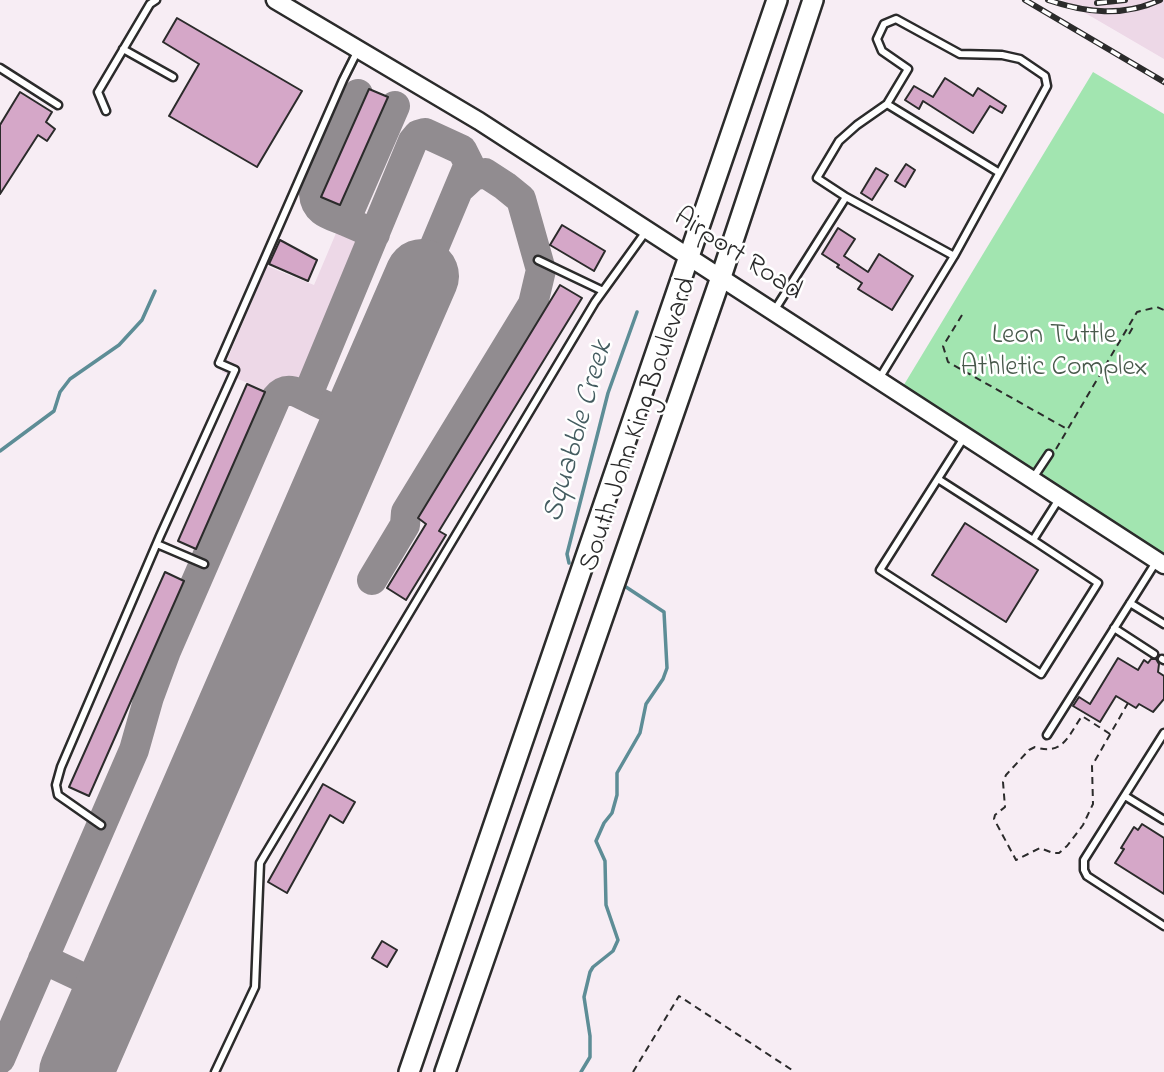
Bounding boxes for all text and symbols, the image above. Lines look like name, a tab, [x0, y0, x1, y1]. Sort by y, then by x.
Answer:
street label: Airport Road	[666, 202, 808, 310]
street label: South John King Boulevard	[574, 274, 706, 576]
park label: Leon Tuttle Athletic Complex	[961, 320, 1147, 386]
water label: Squabble Creek	[537, 337, 623, 527]

